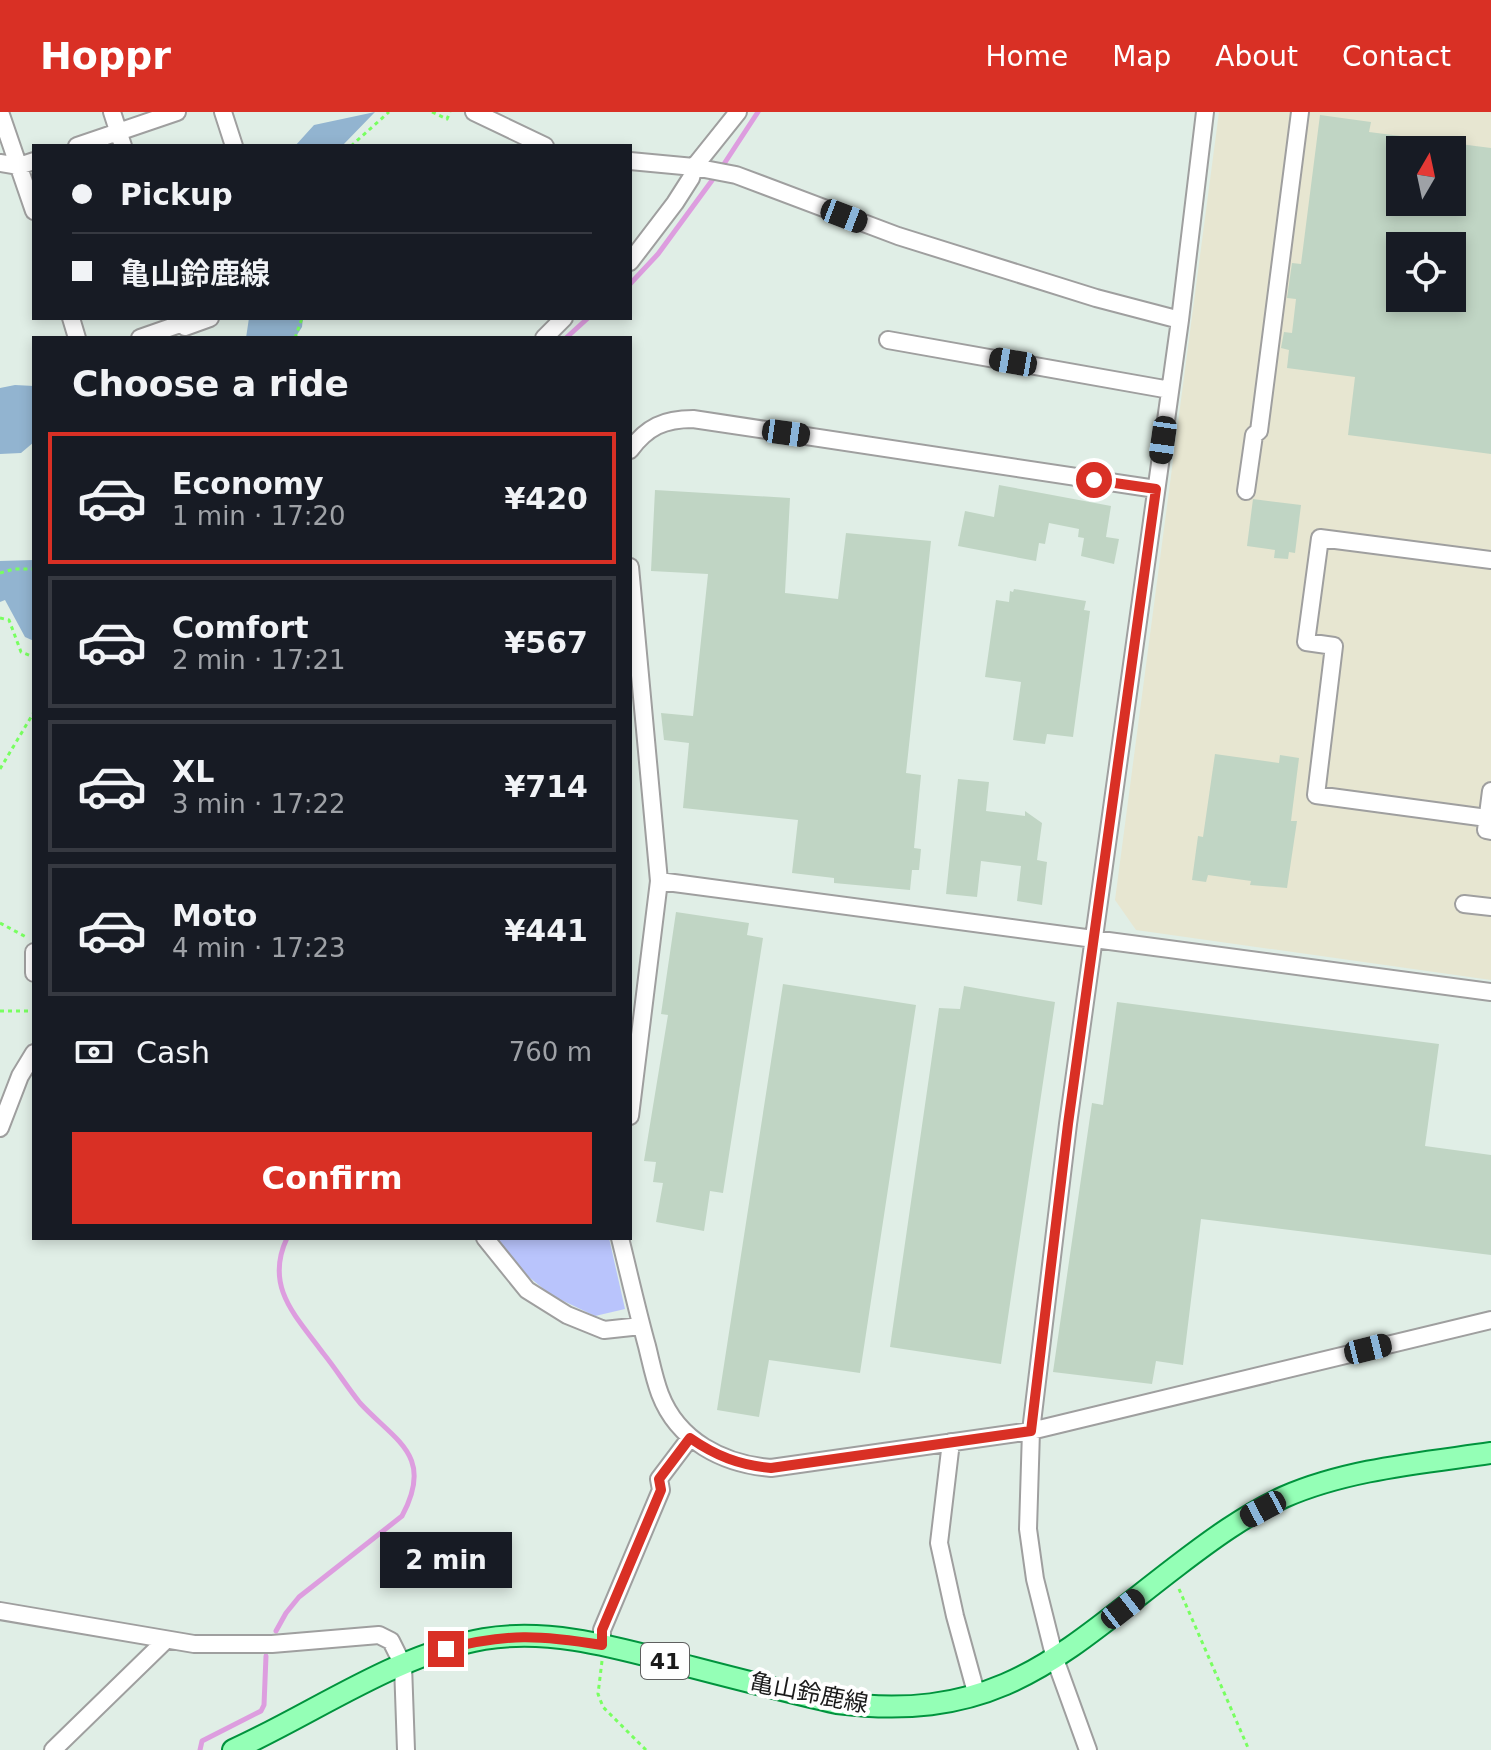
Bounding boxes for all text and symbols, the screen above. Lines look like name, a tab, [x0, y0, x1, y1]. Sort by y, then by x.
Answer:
text: Hoppr	[40, 34, 171, 78]
text: Home	[985, 40, 1068, 73]
text: Map	[1112, 40, 1171, 73]
text: About	[1215, 40, 1298, 73]
text: Contact	[1342, 40, 1451, 73]
north arrow	[1386, 136, 1466, 216]
map controls	[1386, 136, 1466, 312]
text: Pickup	[120, 177, 233, 212]
car	[817, 196, 871, 236]
button: locate	[1386, 232, 1466, 312]
text: 亀山鈴鹿線	[120, 256, 270, 291]
car	[987, 346, 1039, 378]
text: Choose a ride	[72, 363, 349, 404]
car	[1148, 415, 1178, 465]
car	[761, 418, 811, 448]
icon: car	[76, 462, 148, 534]
route start	[1076, 462, 1112, 498]
text: Economy	[172, 466, 324, 501]
text: ¥420	[505, 481, 588, 516]
text: 1 min · 17:20	[172, 501, 346, 531]
icon: car	[76, 606, 148, 678]
text: Comfort	[172, 610, 309, 645]
text: ¥567	[505, 625, 588, 660]
text: 2 min · 17:21	[172, 645, 346, 675]
icon: car	[76, 750, 148, 822]
text: XL	[172, 754, 214, 789]
text: ¥714	[505, 769, 588, 804]
text: 3 min · 17:22	[172, 789, 346, 819]
icon: car	[76, 894, 148, 966]
text: Moto	[172, 898, 257, 933]
text: ¥441	[505, 913, 588, 948]
text: 4 min · 17:23	[172, 933, 346, 963]
icon: cash	[72, 1030, 116, 1074]
text: Cash	[136, 1035, 210, 1070]
text: 760 m	[509, 1037, 592, 1067]
button: Confirm	[72, 1132, 592, 1224]
car	[1342, 1332, 1394, 1366]
car	[1236, 1487, 1290, 1531]
callout: 2 min	[380, 1533, 512, 1589]
text: 2 min	[405, 1545, 487, 1575]
car	[1097, 1585, 1149, 1633]
route end	[428, 1631, 464, 1667]
road number: 41	[641, 1643, 689, 1679]
street label: 亀山鈴鹿線	[747, 1668, 871, 1718]

